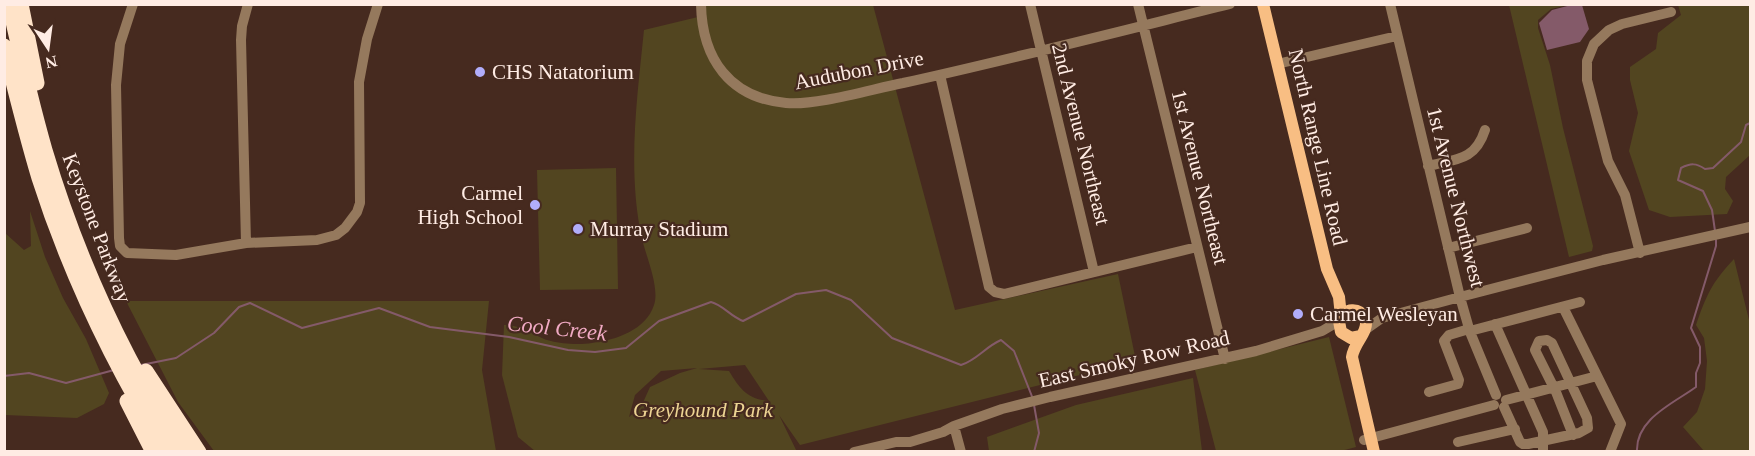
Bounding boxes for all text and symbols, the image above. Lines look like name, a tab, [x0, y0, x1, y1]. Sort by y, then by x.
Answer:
north arrow	[18, 18, 78, 78]
street label: 2nd Avenue Northeast	[1047, 41, 1115, 227]
street label: Audubon Drive	[792, 46, 926, 94]
street label: North Range Line Road	[1284, 46, 1352, 248]
text: N	[43, 53, 59, 72]
place label: CHS Natatorium	[492, 60, 634, 84]
marker: CHS Natatorium	[473, 65, 487, 79]
street label: 1st Avenue Northeast	[1167, 87, 1233, 267]
street label: 1st Avenue Northwest	[1422, 104, 1490, 290]
street label: Keystone Parkway	[57, 150, 137, 307]
place label: Carmel High School	[417, 181, 523, 229]
marker: Carmel High School	[528, 198, 542, 212]
place label: Murray Stadium	[590, 217, 728, 241]
marker: Murray Stadium	[571, 222, 585, 236]
place label: Carmel Wesleyan	[1310, 302, 1458, 326]
marker: Carmel Wesleyan	[1291, 307, 1305, 321]
water label: Cool Creek	[506, 310, 609, 346]
street label: East Smoky Row Road	[1036, 325, 1232, 393]
park label: Greyhound Park	[633, 398, 774, 422]

